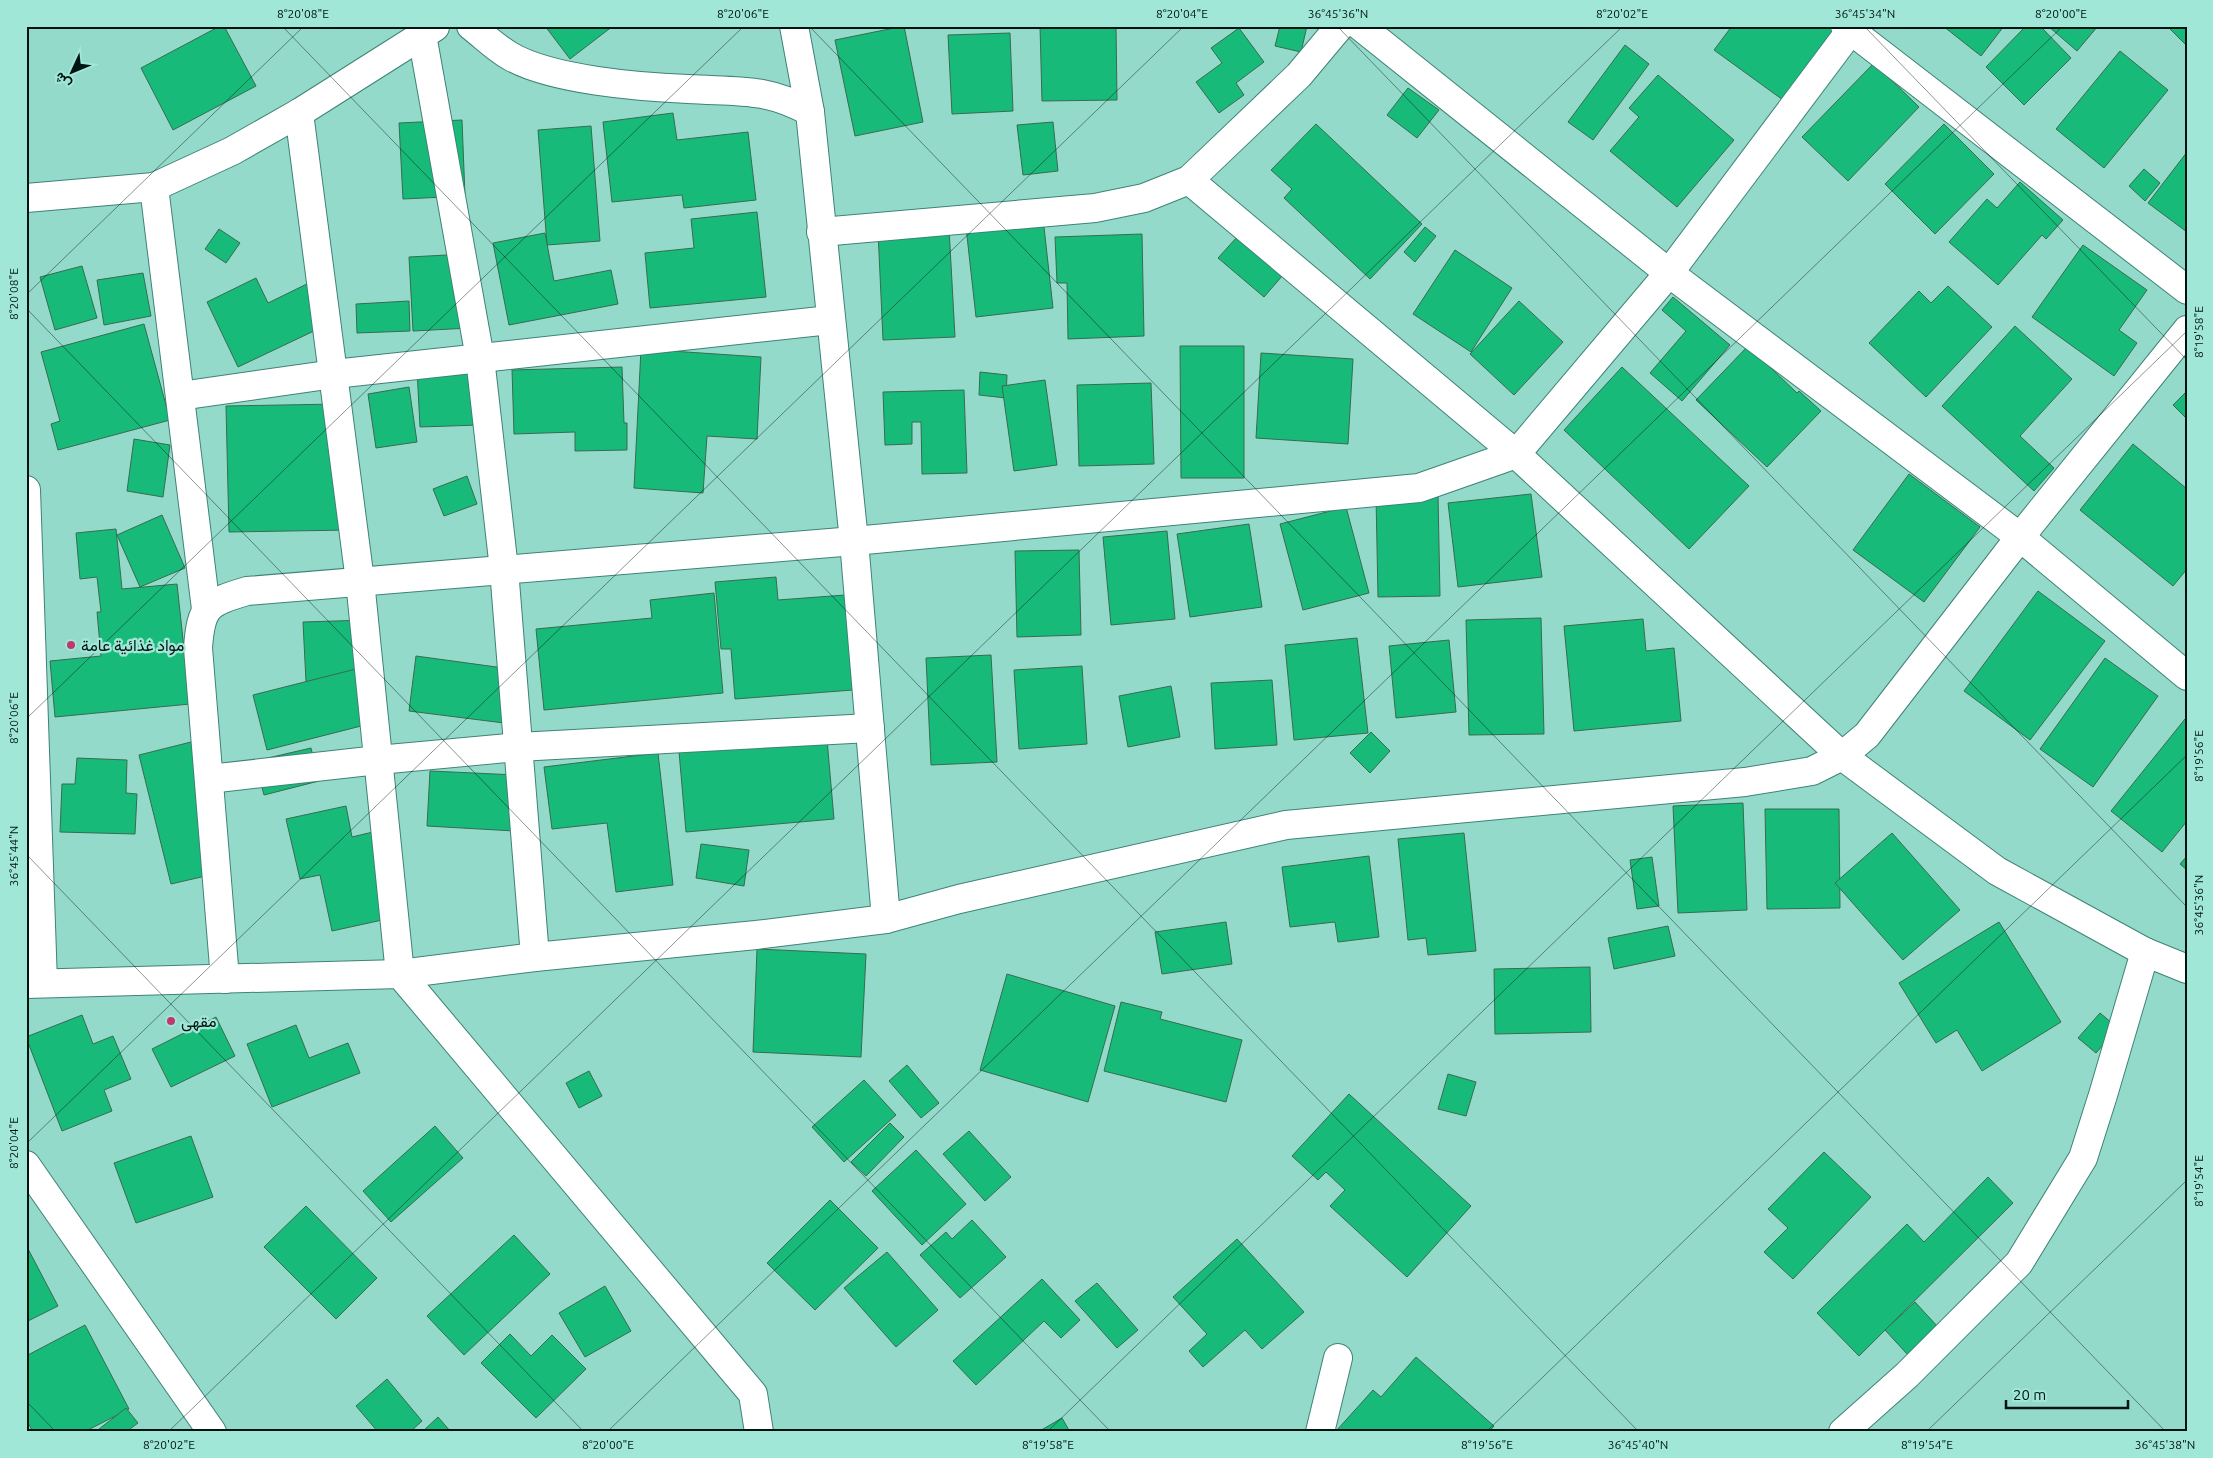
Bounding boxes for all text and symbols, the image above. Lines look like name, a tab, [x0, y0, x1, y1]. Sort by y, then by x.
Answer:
text: 8°20'08"E	[277, 7, 329, 20]
text: 8°20'06"E	[717, 7, 769, 20]
text: 8°20'04"E	[1156, 7, 1208, 20]
text: 36°45'36"N	[1308, 7, 1368, 20]
text: 8°20'02"E	[1596, 7, 1648, 20]
text: 36°45'34"N	[1835, 7, 1895, 20]
text: 8°20'00"E	[2035, 7, 2087, 20]
north arrow	[48, 48, 98, 98]
text: ش	[51, 69, 75, 93]
text: 8°20'08"E	[7, 268, 20, 320]
text: 8°19'58"E	[2192, 306, 2205, 358]
place label: مواد غذائية عامة	[81, 636, 184, 656]
marker: مواد غذائية عامة	[65, 639, 77, 651]
text: 8°20'06"E	[7, 692, 20, 744]
text: 8°19'56"E	[2192, 730, 2205, 782]
text: 36°45'44"N	[7, 826, 20, 886]
text: 36°45'36"N	[2192, 875, 2205, 935]
place label: مقهى	[181, 1012, 216, 1032]
marker: مقهى	[165, 1015, 177, 1027]
text: 8°20'04"E	[7, 1117, 20, 1169]
text: 8°19'54"E	[2192, 1155, 2205, 1207]
scale bar	[2006, 1378, 2128, 1410]
text: 20 m	[2013, 1386, 2046, 1403]
text: 8°20'02"E	[143, 1438, 195, 1451]
text: 8°20'00"E	[582, 1438, 634, 1451]
text: 8°19'58"E	[1022, 1438, 1074, 1451]
text: 8°19'56"E	[1461, 1438, 1513, 1451]
text: 36°45'40"N	[1608, 1438, 1668, 1451]
text: 8°19'54"E	[1901, 1438, 1953, 1451]
text: 36°45'38"N	[2135, 1438, 2195, 1451]

